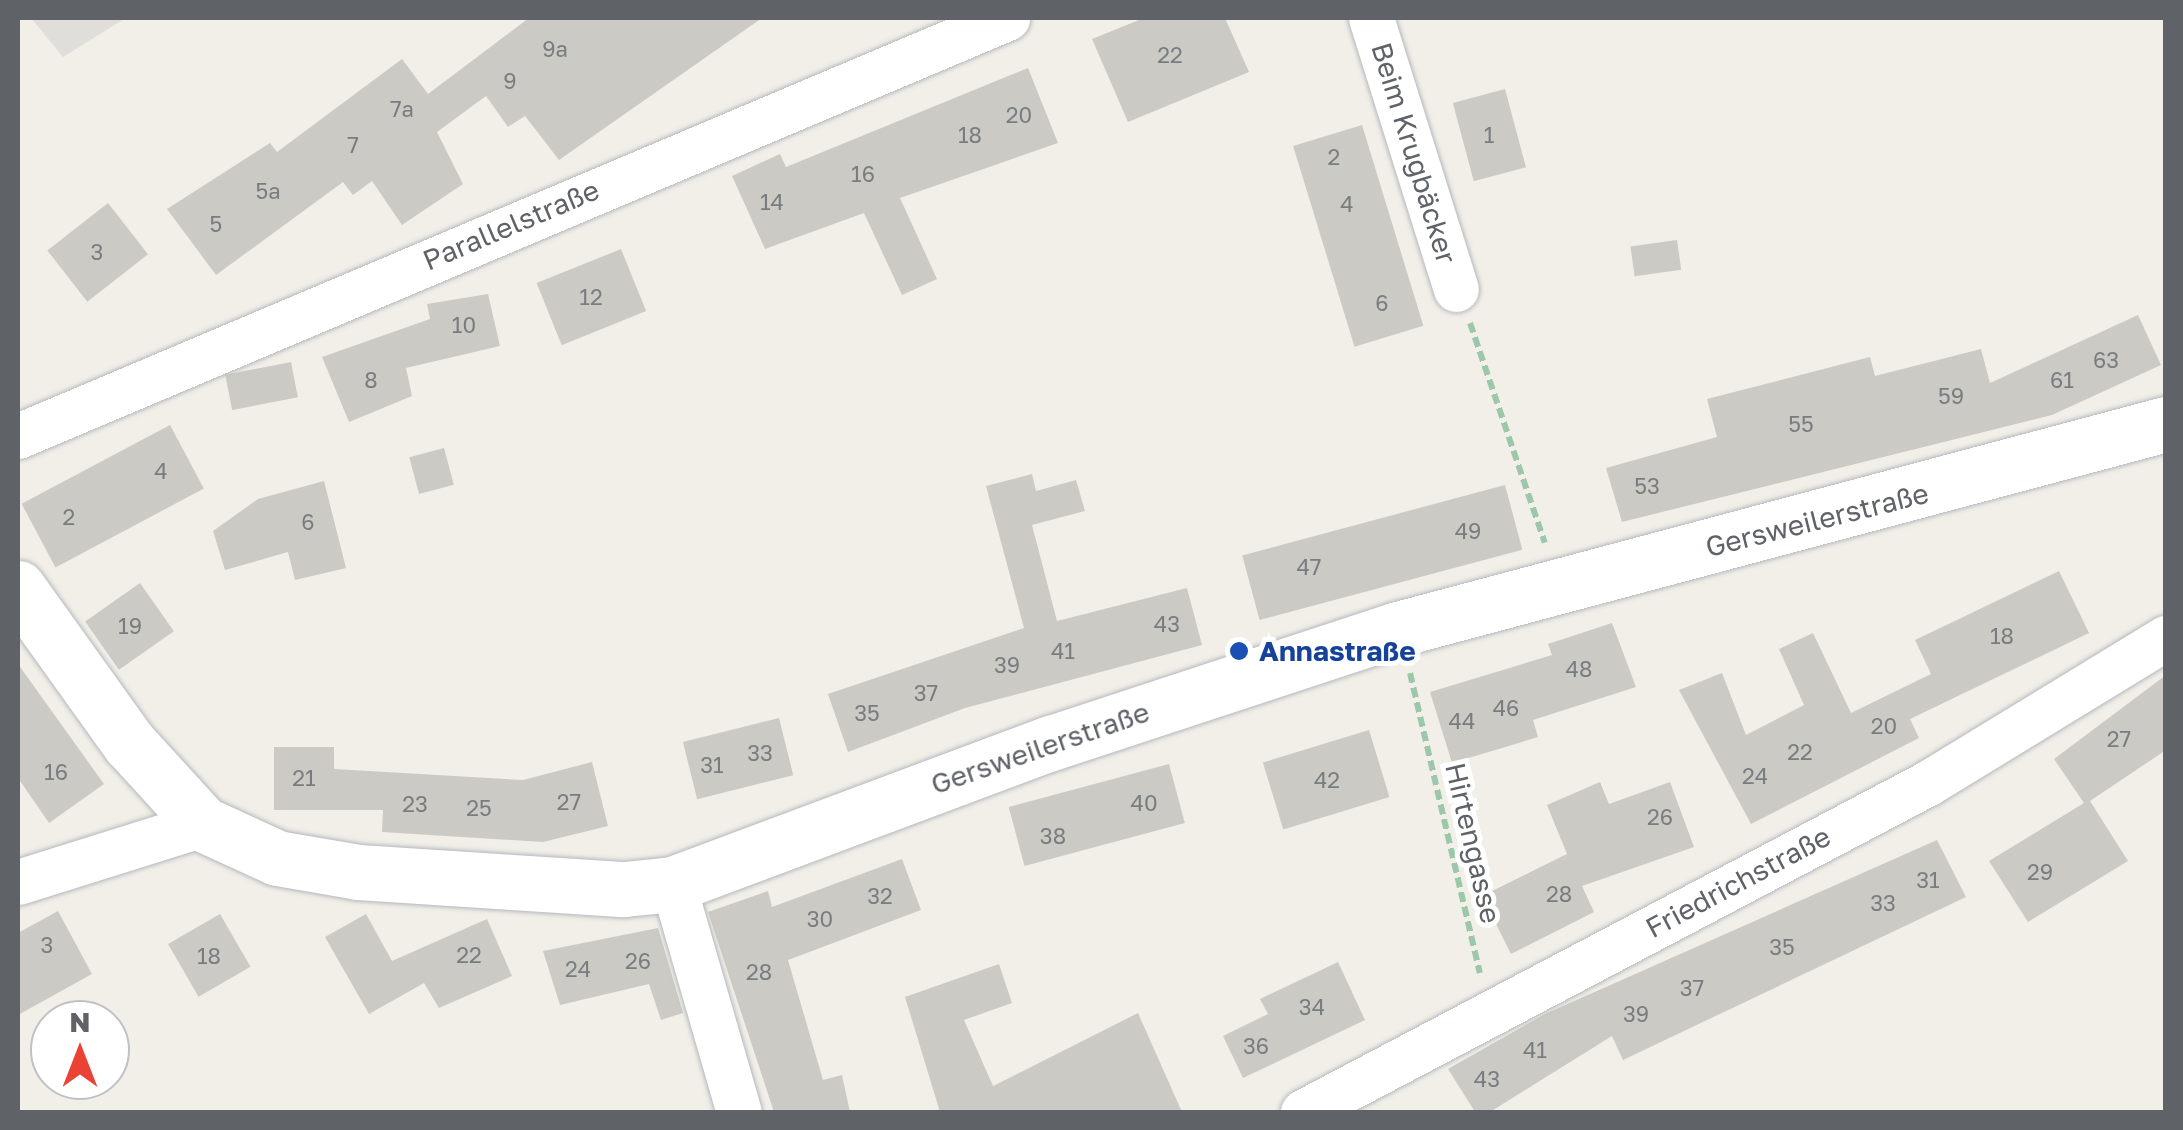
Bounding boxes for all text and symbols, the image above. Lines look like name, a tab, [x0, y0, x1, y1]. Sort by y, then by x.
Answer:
house number: 9a	[542, 36, 568, 62]
street label: Beim Krugbäcker	[1364, 38, 1464, 268]
house number: 22	[1157, 42, 1183, 68]
house number: 9	[503, 68, 517, 94]
house number: 7a	[390, 96, 414, 122]
house number: 20	[1006, 102, 1032, 128]
house number: 18	[958, 122, 982, 148]
house number: 1	[1484, 122, 1494, 148]
house number: 7	[347, 132, 359, 158]
house number: 2	[1328, 144, 1340, 170]
house number: 16	[851, 161, 875, 187]
street label: Parallelstraße	[418, 173, 604, 277]
house number: 5a	[255, 178, 281, 204]
house number: 14	[760, 189, 784, 215]
house number: 4	[1340, 191, 1354, 217]
house number: 5	[210, 211, 222, 237]
house number: 3	[91, 239, 103, 265]
house number: 12	[579, 284, 603, 310]
house number: 6	[1375, 290, 1389, 316]
house number: 10	[452, 312, 476, 338]
house number: 63	[2093, 347, 2119, 373]
house number: 8	[364, 367, 378, 393]
house number: 61	[2050, 367, 2074, 393]
house number: 59	[1938, 383, 1964, 409]
house number: 55	[1788, 411, 1814, 437]
house number: 4	[154, 458, 168, 484]
house number: 53	[1634, 473, 1660, 499]
street label: Gersweilerstraße	[1702, 476, 1932, 564]
house number: 2	[63, 504, 75, 530]
house number: 6	[301, 509, 315, 535]
house number: 49	[1455, 518, 1481, 544]
house number: 47	[1296, 554, 1322, 580]
house number: 43	[1154, 611, 1180, 637]
house number: 19	[118, 613, 142, 639]
house number: 18	[1990, 623, 2014, 649]
place label: Annastraße	[1259, 634, 1416, 668]
house number: 41	[1051, 638, 1075, 664]
marker: Annastraße	[1228, 640, 1250, 662]
house number: 39	[994, 652, 1020, 678]
house number: 48	[1566, 656, 1592, 682]
house number: 37	[914, 680, 938, 706]
street label: Gersweilerstraße	[926, 695, 1154, 801]
house number: 46	[1493, 695, 1519, 721]
house number: 35	[854, 700, 880, 726]
house number: 44	[1449, 708, 1475, 734]
house number: 20	[1871, 713, 1897, 739]
house number: 27	[2107, 726, 2131, 752]
house number: 22	[1787, 739, 1813, 765]
house number: 33	[747, 740, 773, 766]
house number: 31	[700, 752, 724, 778]
house number: 16	[44, 759, 68, 785]
street label: Hirtengasse	[1438, 759, 1508, 927]
house number: 24	[1742, 763, 1768, 789]
house number: 21	[292, 765, 316, 791]
house number: 42	[1314, 767, 1340, 793]
house number: 27	[557, 789, 581, 815]
house number: 40	[1130, 790, 1158, 816]
house number: 23	[402, 791, 428, 817]
house number: 25	[466, 795, 492, 821]
house number: 26	[1647, 804, 1673, 830]
street label: Friedrichstraße	[1640, 819, 1836, 945]
house number: 38	[1040, 823, 1066, 849]
house number: 29	[2027, 859, 2053, 885]
house number: 31	[1916, 867, 1940, 893]
house number: 28	[1546, 881, 1572, 907]
house number: 32	[867, 883, 893, 909]
house number: 33	[1870, 890, 1896, 916]
house number: 30	[807, 906, 833, 932]
house number: 3	[41, 932, 53, 958]
house number: 35	[1769, 934, 1795, 960]
house number: 22	[456, 942, 482, 968]
house number: 18	[197, 943, 221, 969]
house number: 26	[625, 948, 651, 974]
house number: 24	[565, 956, 591, 982]
house number: 28	[746, 959, 772, 985]
house number: 37	[1680, 975, 1704, 1001]
house number: 34	[1299, 994, 1325, 1020]
north arrow	[30, 1000, 130, 1100]
house number: 39	[1623, 1001, 1649, 1027]
text: N	[69, 1005, 91, 1038]
house number: 36	[1243, 1033, 1269, 1059]
house number: 41	[1523, 1037, 1547, 1063]
house number: 43	[1474, 1066, 1500, 1092]

